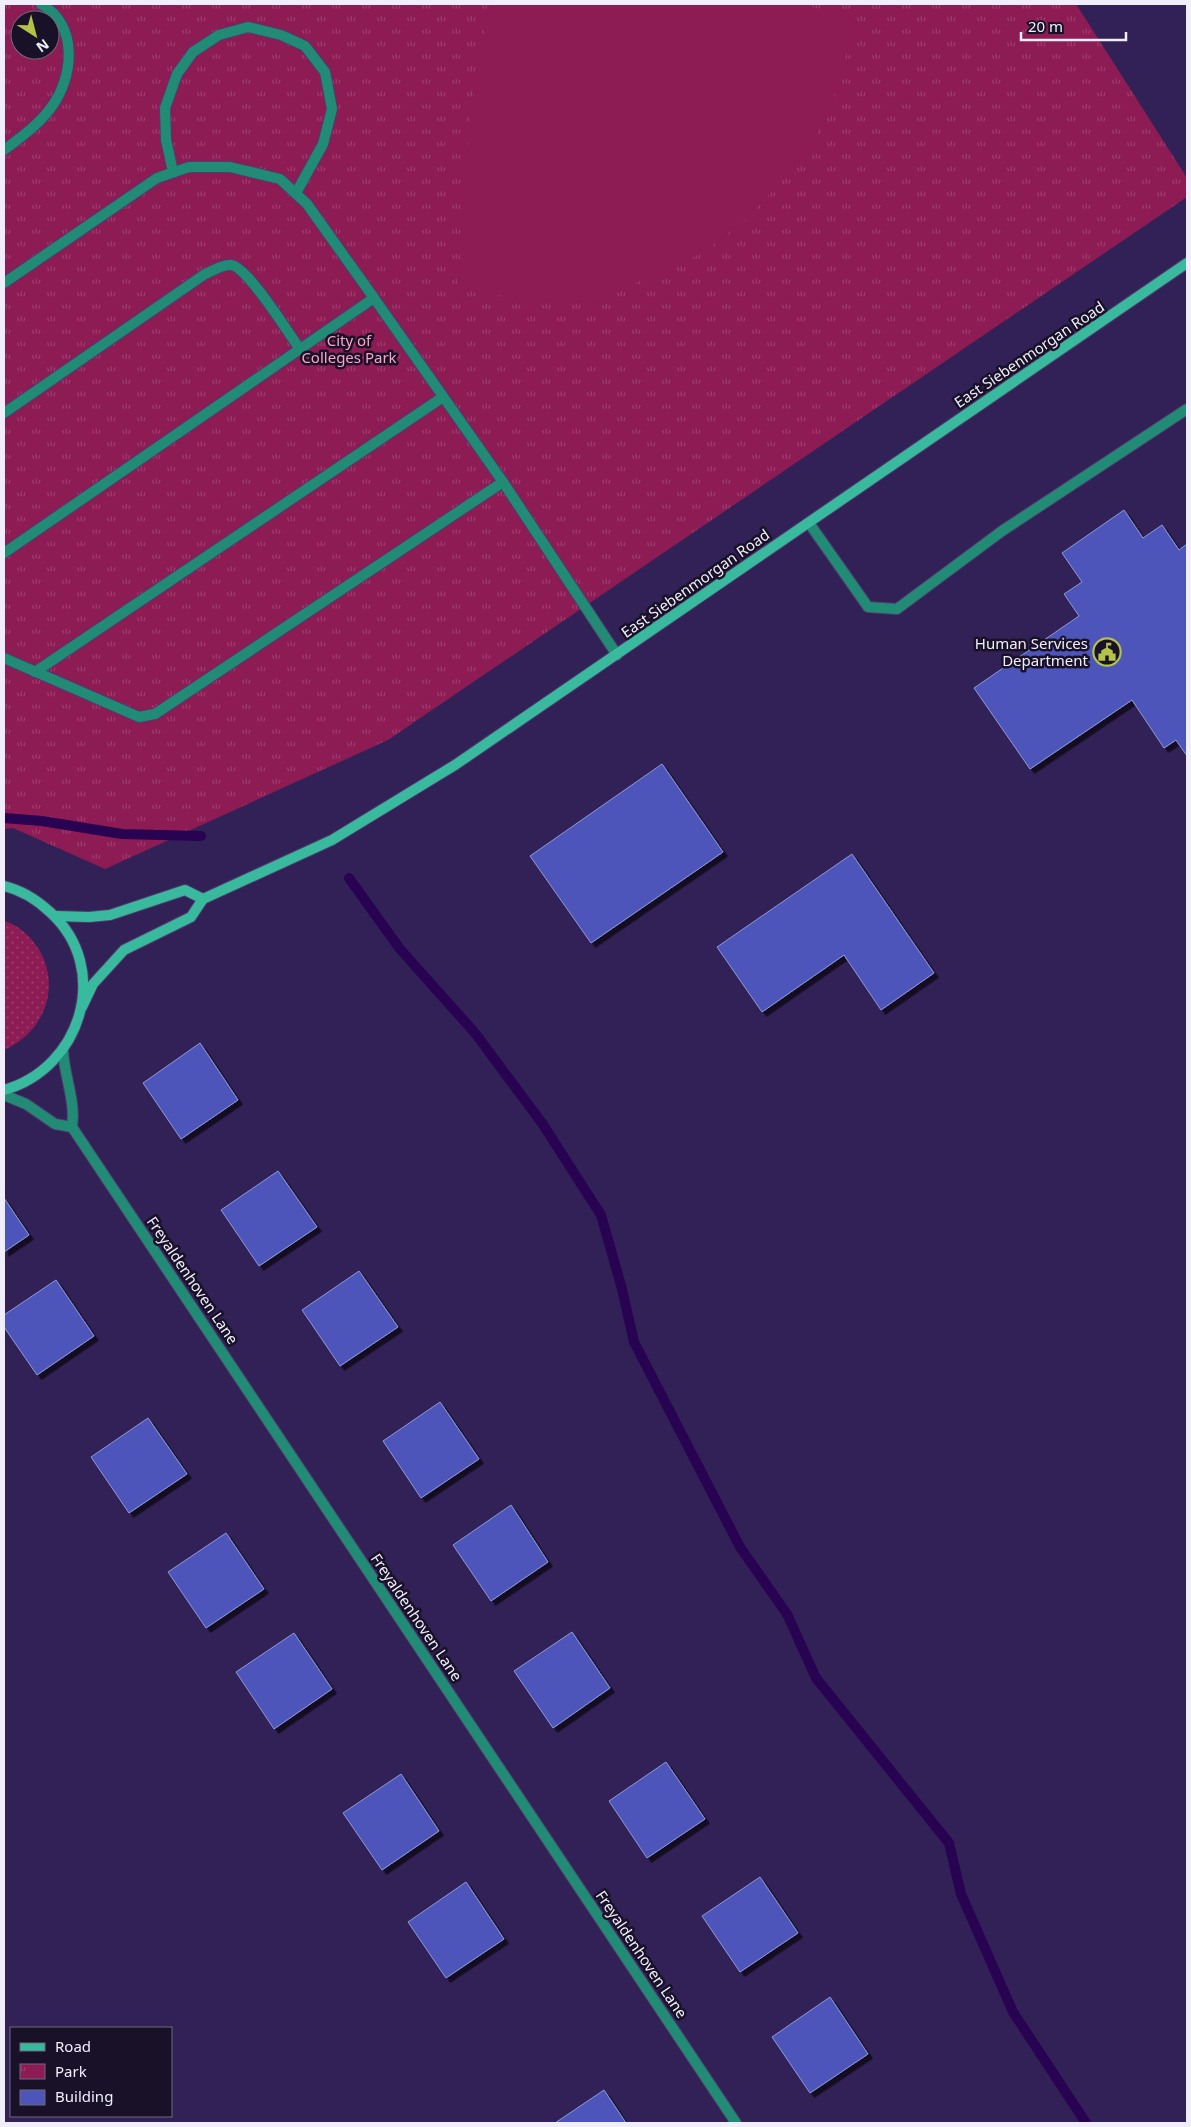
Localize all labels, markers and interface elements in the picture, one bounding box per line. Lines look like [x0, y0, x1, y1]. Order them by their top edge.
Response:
north arrow [10, 10, 60, 60]
scale bar [1021, 10, 1126, 42]
text: 20 m [1028, 16, 1063, 36]
text: N [33, 35, 53, 57]
street label: East Siebenmorgan Road [950, 296, 1108, 412]
park label: City of Colleges Park [301, 330, 397, 367]
street label: East Siebenmorgan Road [617, 524, 773, 642]
place label: Human Services Department [975, 633, 1089, 670]
public building icon: Human Services Department [1092, 637, 1122, 667]
street label: Freyaldenhoven Lane [143, 1212, 243, 1348]
street label: Freyaldenhoven Lane [367, 1549, 467, 1685]
street label: Freyaldenhoven Lane [592, 1886, 692, 2022]
legend [10, 2027, 172, 2117]
text: Road [55, 2036, 91, 2056]
text: Park [55, 2061, 87, 2081]
text: Building [55, 2086, 113, 2106]

